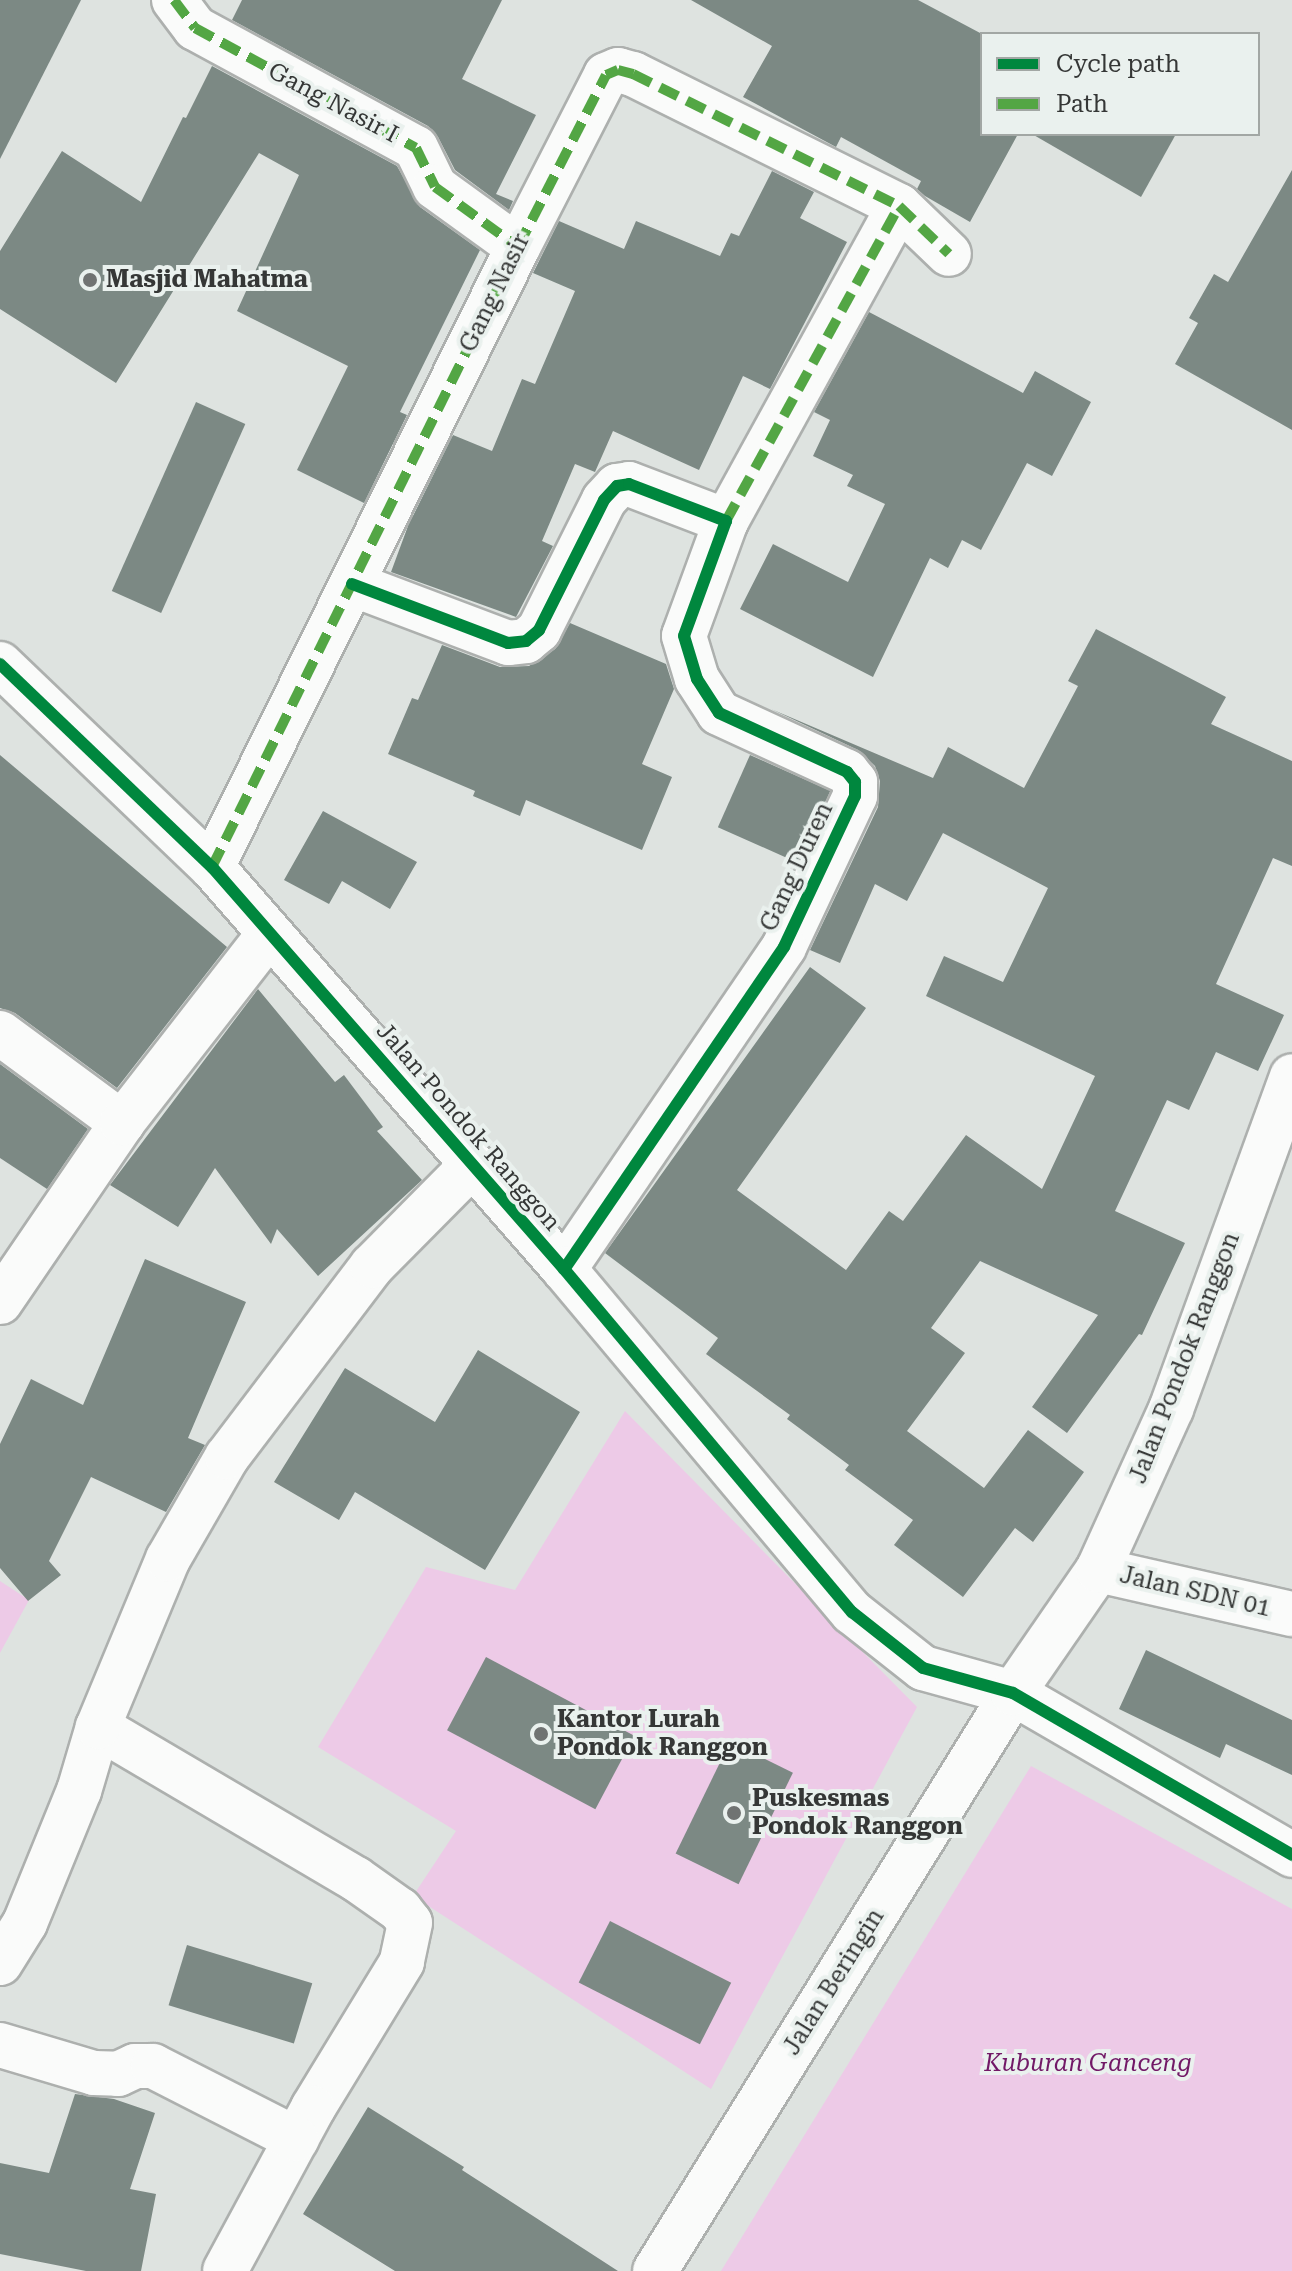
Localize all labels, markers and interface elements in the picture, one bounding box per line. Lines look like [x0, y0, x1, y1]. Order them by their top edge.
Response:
legend [980, 32, 1260, 136]
text: Cycle path [1056, 50, 1180, 78]
street label: Gang Nasir I [263, 57, 403, 149]
text: Path [1056, 90, 1108, 118]
street label: Gang Nasir [454, 229, 536, 357]
place label: Masjid Mahatma [106, 266, 308, 294]
marker: Masjid Mahatma [81, 271, 99, 289]
street label: Gang Duren [755, 798, 839, 936]
street label: Jalan Pondok Ranggon [370, 1017, 566, 1237]
street label: Jalan Pondok Ranggon [1124, 1228, 1246, 1488]
street label: Jalan SDN 01 [1117, 1561, 1273, 1623]
place label: Kantor Lurah Pondok Ranggon [557, 1706, 768, 1762]
marker: Kantor Lurah Pondok Ranggon [532, 1725, 550, 1743]
place label: Puskesmas Pondok Ranggon [752, 1785, 963, 1841]
marker: Puskesmas Pondok Ranggon [723, 1802, 745, 1824]
street label: Jalan Beringin [778, 1904, 890, 2060]
park label: Kuburan Ganceng [984, 2050, 1192, 2078]

